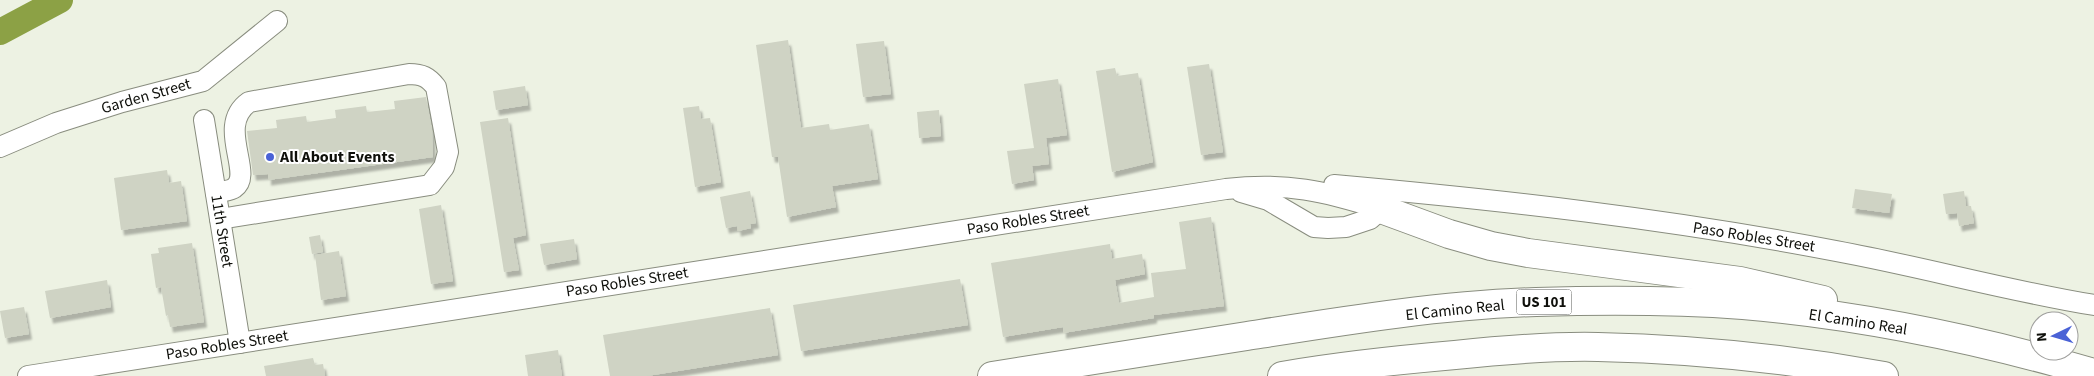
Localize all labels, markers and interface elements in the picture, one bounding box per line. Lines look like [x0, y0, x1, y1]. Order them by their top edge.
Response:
street label: Garden Street [99, 73, 194, 119]
place label: All About Events [279, 146, 395, 168]
marker: All About Events [264, 151, 276, 163]
street label: 11th Street [205, 193, 239, 269]
street label: Paso Robles Street [965, 199, 1091, 241]
street label: Paso Robles Street [1691, 216, 1817, 258]
street label: Paso Robles Street [564, 261, 690, 303]
road number: US 101 [1516, 290, 1572, 314]
street label: El Camino Real [1404, 294, 1506, 326]
street label: El Camino Real [1807, 303, 1909, 341]
north arrow [2029, 311, 2079, 361]
street label: Paso Robles Street [164, 324, 290, 366]
text: N [2032, 332, 2052, 343]

